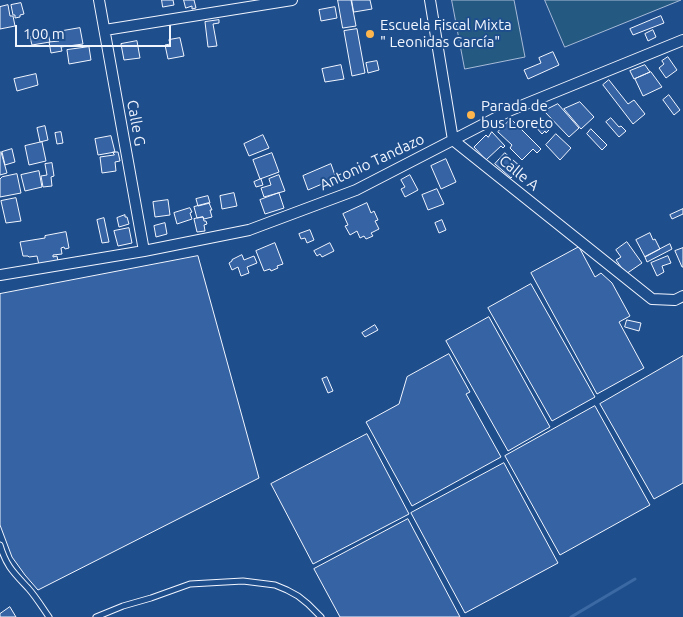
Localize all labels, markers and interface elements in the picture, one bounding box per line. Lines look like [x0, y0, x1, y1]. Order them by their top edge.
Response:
scale bar [18, 15, 174, 47]
place label: Escuela Fiscal Mixta " Leonidas García" [380, 16, 512, 51]
text: 100 m [23, 25, 65, 42]
marker: Escuela Fiscal Mixta " Leonidas García" [364, 28, 376, 40]
place label: Parada de bus Loreto [481, 97, 553, 132]
street label: Calle G [123, 99, 149, 147]
marker: Parada de bus Loreto [465, 109, 477, 121]
street label: Antonio Tandazo [317, 130, 427, 194]
street label: Calle A [495, 151, 543, 195]

